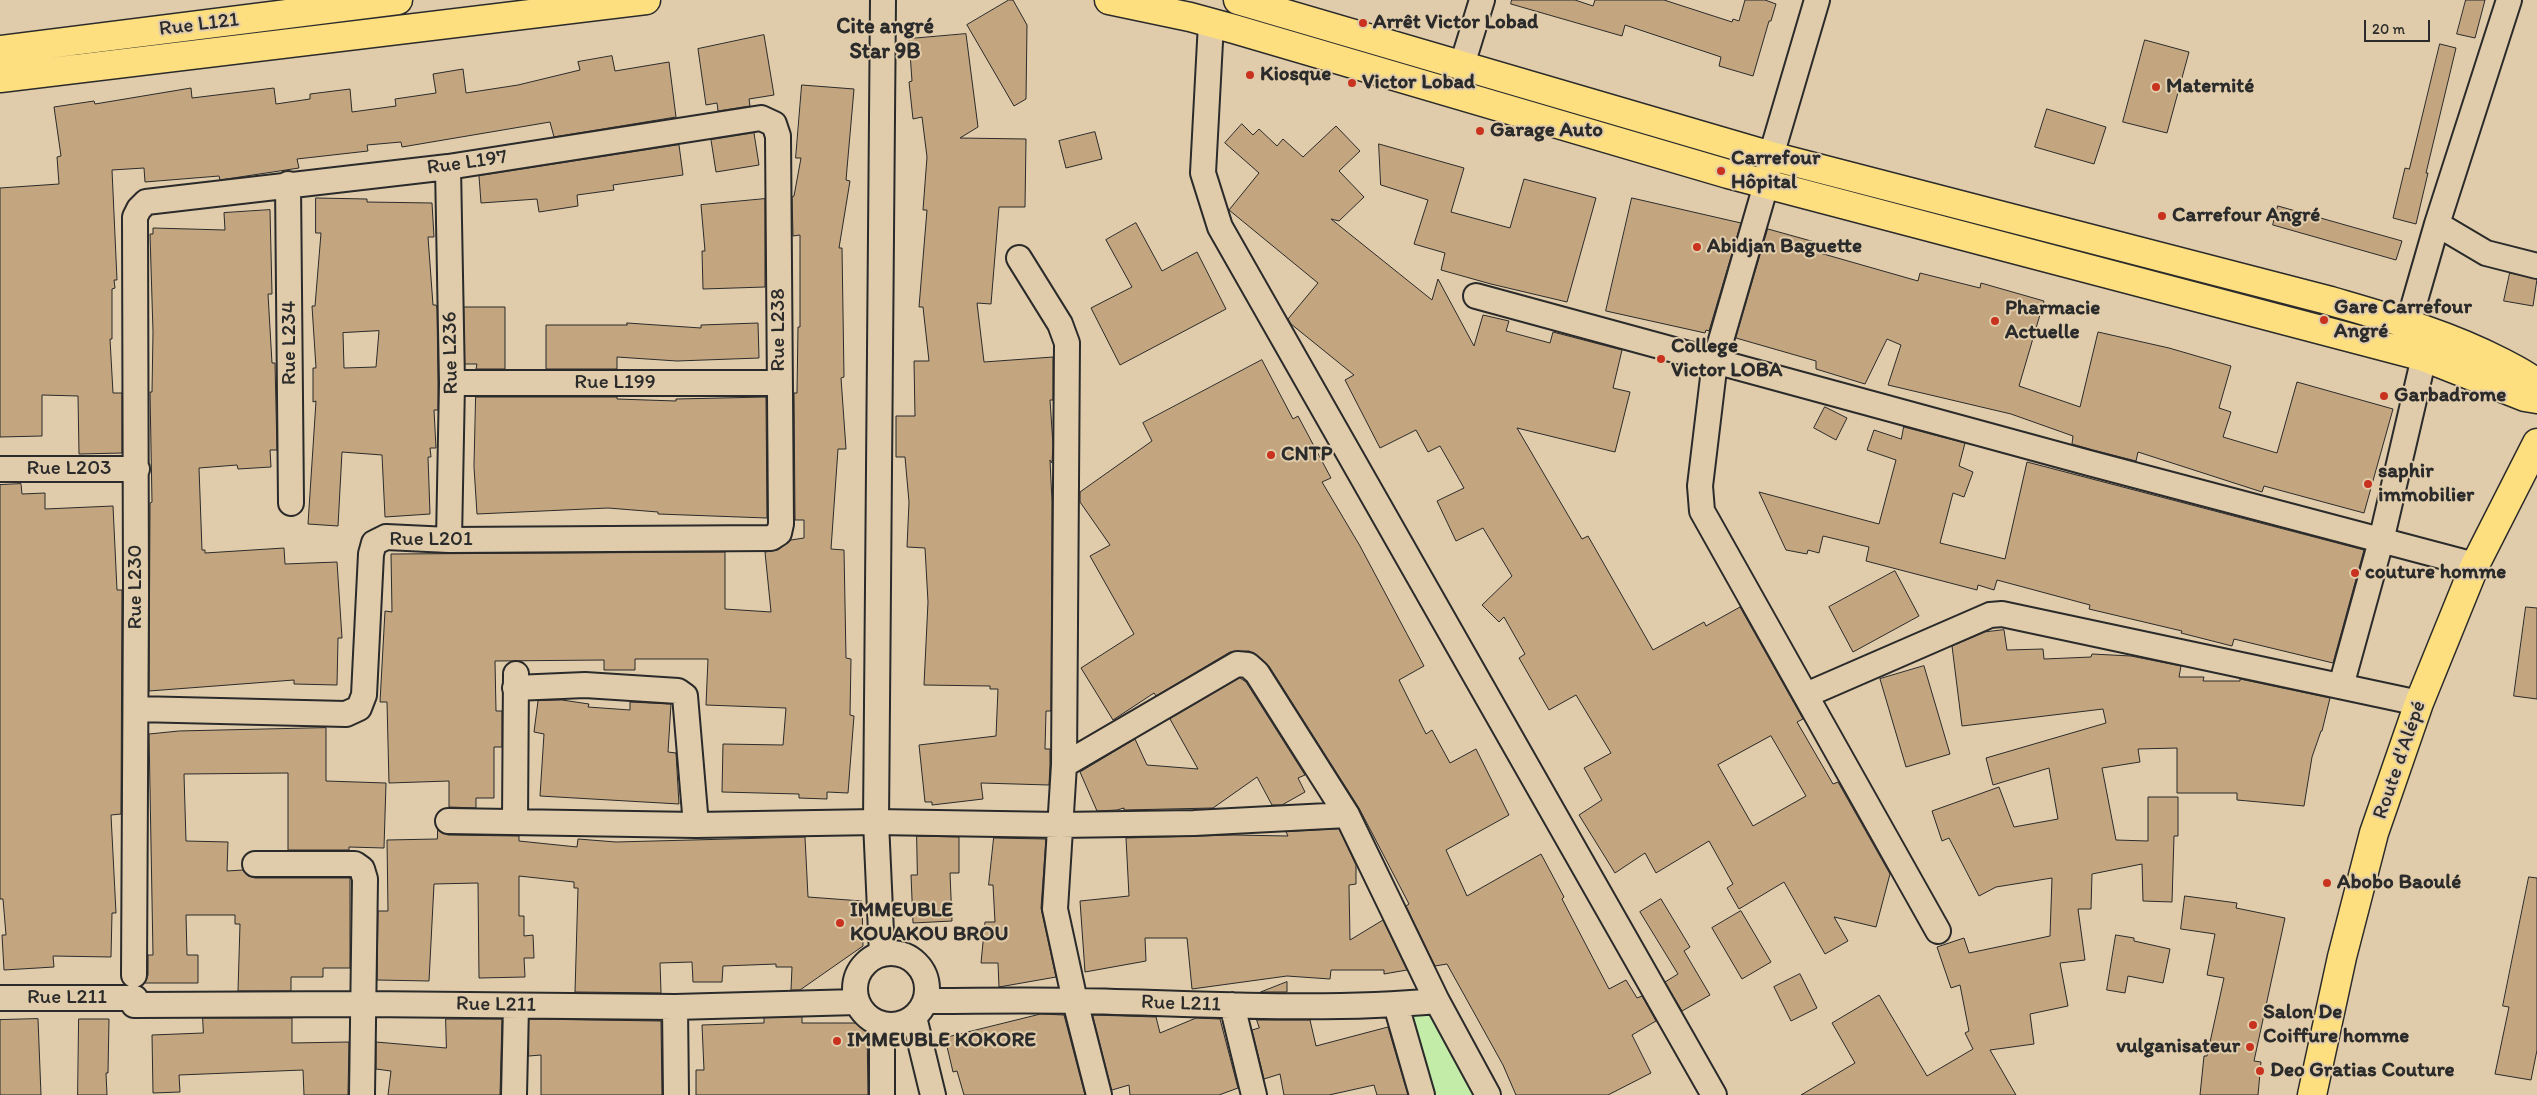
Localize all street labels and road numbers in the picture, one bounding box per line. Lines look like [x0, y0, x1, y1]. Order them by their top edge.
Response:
street label: Rue L121 [158, 8, 240, 42]
street label: Rue L197 [425, 145, 509, 181]
street label: Rue L238 [766, 288, 792, 372]
street label: Rue L234 [277, 301, 303, 385]
street label: Rue L236 [438, 311, 464, 395]
street label: Rue L199 [574, 370, 656, 396]
street label: Rue L203 [26, 456, 112, 482]
street label: Rue L201 [389, 527, 473, 553]
street label: Rue L230 [123, 544, 149, 630]
street label: Route d'Alépé [2368, 697, 2432, 823]
street label: Rue L211 [27, 985, 107, 1011]
street label: Rue L211 [1141, 990, 1221, 1018]
street label: Rue L211 [456, 992, 536, 1018]

